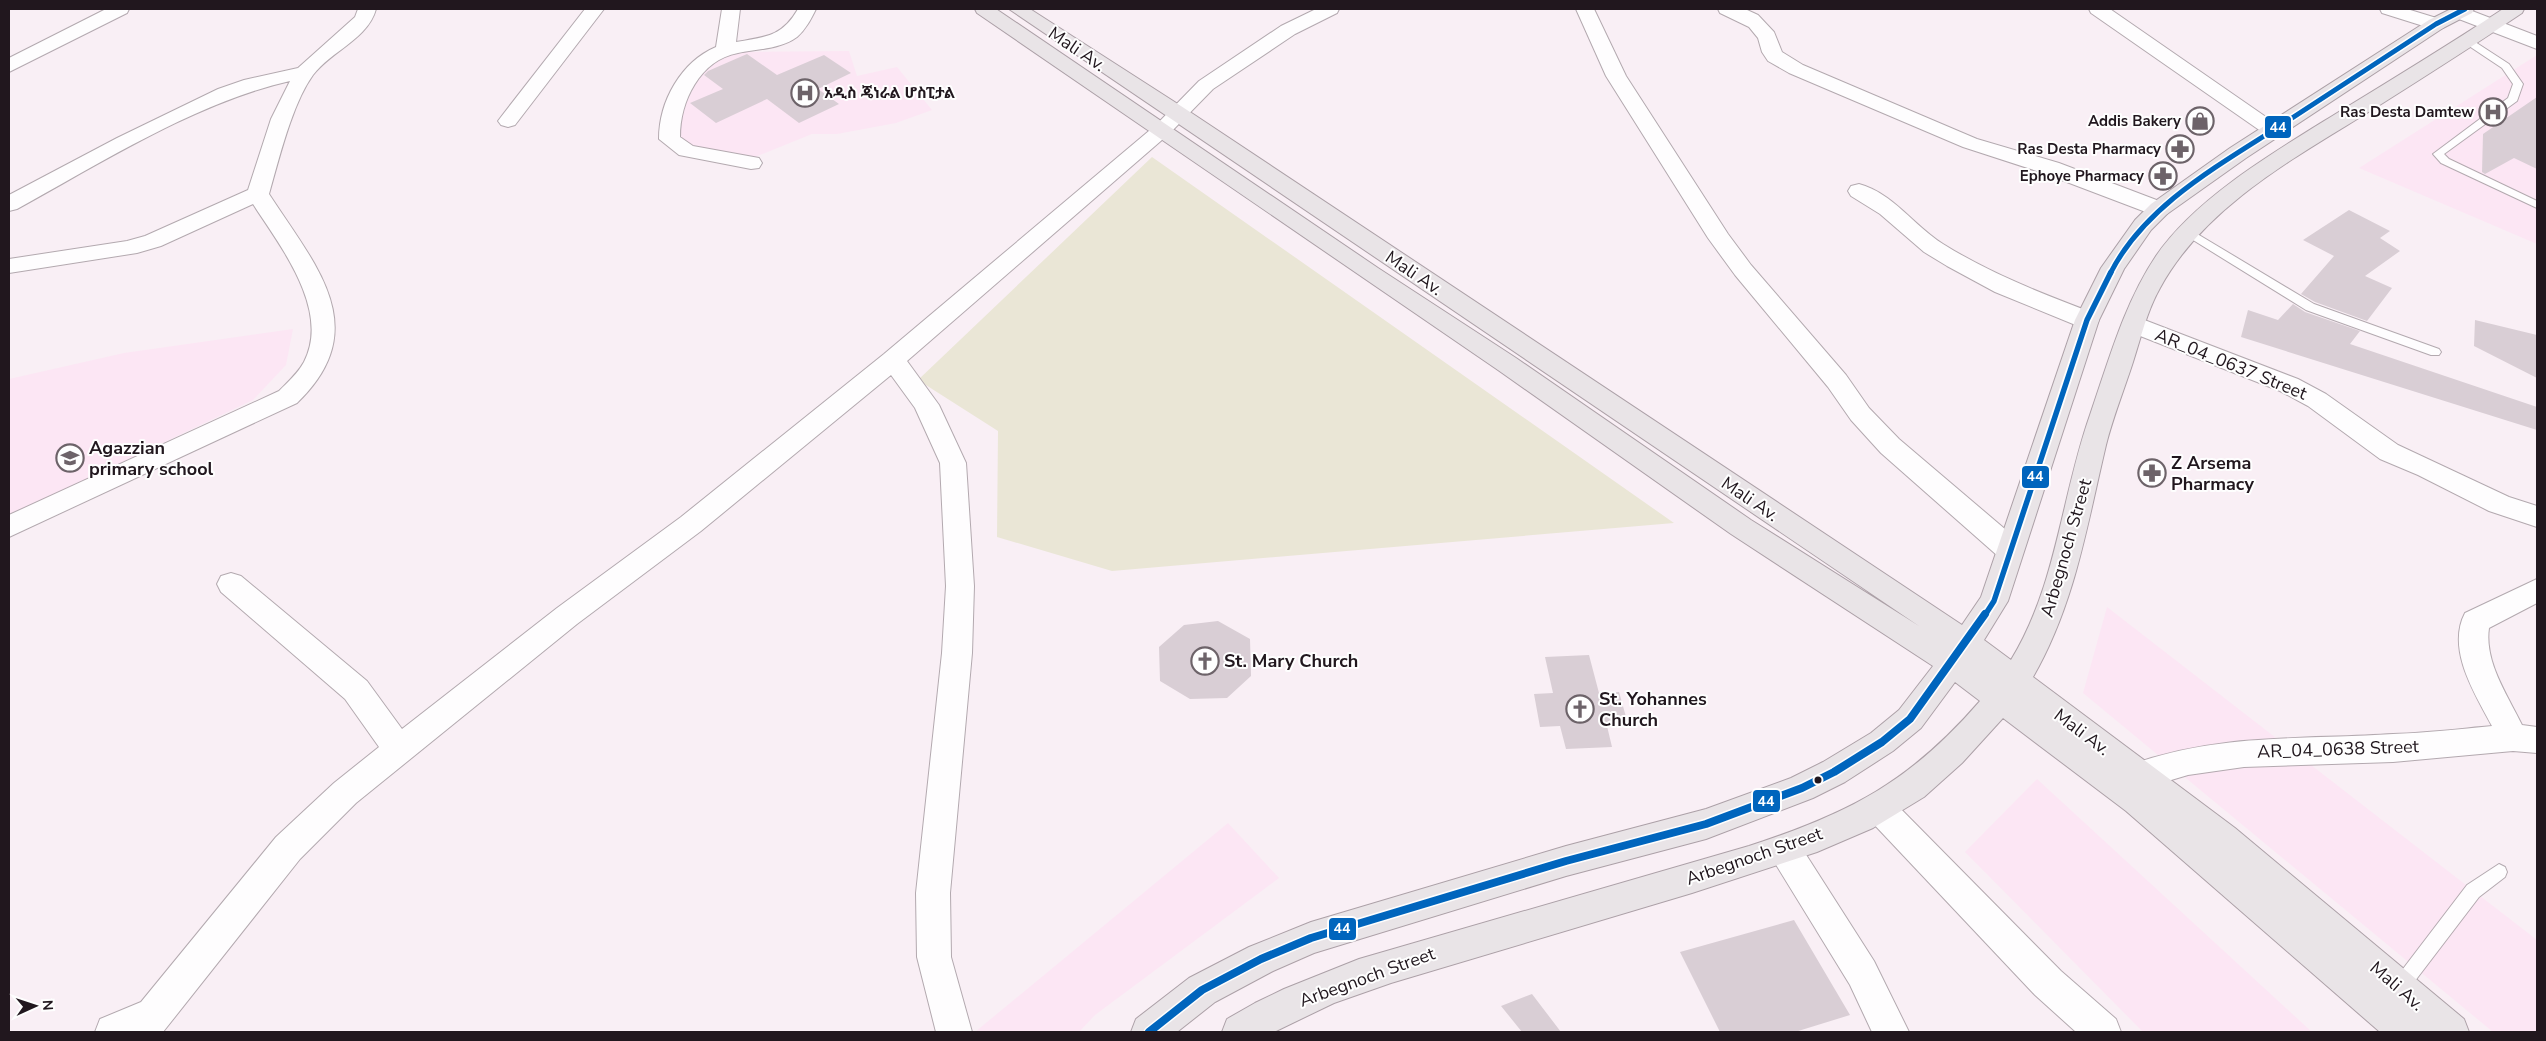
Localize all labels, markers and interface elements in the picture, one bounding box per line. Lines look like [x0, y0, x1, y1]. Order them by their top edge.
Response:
street label: Mali Av. [1044, 21, 1110, 77]
hospital icon: አዲስ ጄነራል ሆስፒታል [790, 78, 820, 108]
place label: አዲስ ጄነራል ሆስፒታል [824, 83, 955, 103]
hospital icon: Ras Desta Damtew [2478, 97, 2508, 127]
place label: Ras Desta Damtew [2340, 102, 2474, 122]
shop icon: Addis Bakery [2185, 106, 2215, 136]
place label: Addis Bakery [2088, 111, 2181, 131]
line badge: 44 [2264, 115, 2292, 139]
text: 44 [2270, 118, 2287, 137]
pharmacy icon: Ras Desta Pharmacy [2165, 134, 2195, 164]
place label: Ras Desta Pharmacy [2017, 139, 2161, 159]
pharmacy icon: Ephoye Pharmacy [2148, 161, 2178, 191]
place label: Ephoye Pharmacy [2020, 166, 2144, 186]
street label: Mali Av. [1381, 245, 1447, 301]
street label: AR_04_0637 Street [2151, 323, 2311, 406]
place label: Agazzian primary school [89, 436, 214, 481]
school or university icon: Agazzian primary school [55, 443, 85, 473]
place label: Z Arsema Pharmacy [2171, 451, 2254, 496]
pharmacy icon: Z Arsema Pharmacy [2137, 458, 2167, 488]
line badge: 44 [2021, 465, 2050, 489]
text: 44 [2027, 467, 2044, 486]
street label: Mali Av. [1717, 471, 1783, 527]
street label: Arbegnoch Street [2035, 475, 2097, 620]
church icon: St. Mary Church [1190, 646, 1220, 676]
place label: St. Mary Church [1224, 649, 1358, 673]
place label: St. Yohannes Church [1599, 687, 1707, 732]
church icon: St. Yohannes Church [1565, 694, 1595, 724]
street label: Mali Av. [2049, 703, 2115, 761]
street label: AR_04_0638 Street [2257, 734, 2420, 764]
unlabelled marker [1813, 775, 1823, 785]
line badge: 44 [1752, 789, 1781, 813]
text: 44 [1758, 792, 1775, 811]
street label: Arbegnoch Street [1683, 821, 1826, 891]
line badge: 44 [1328, 917, 1357, 941]
text: 44 [1334, 919, 1351, 938]
street label: Arbegnoch Street [1296, 941, 1439, 1013]
street label: Mali Av. [2365, 956, 2429, 1016]
north arrow [10, 981, 60, 1031]
text: N [38, 1000, 57, 1011]

